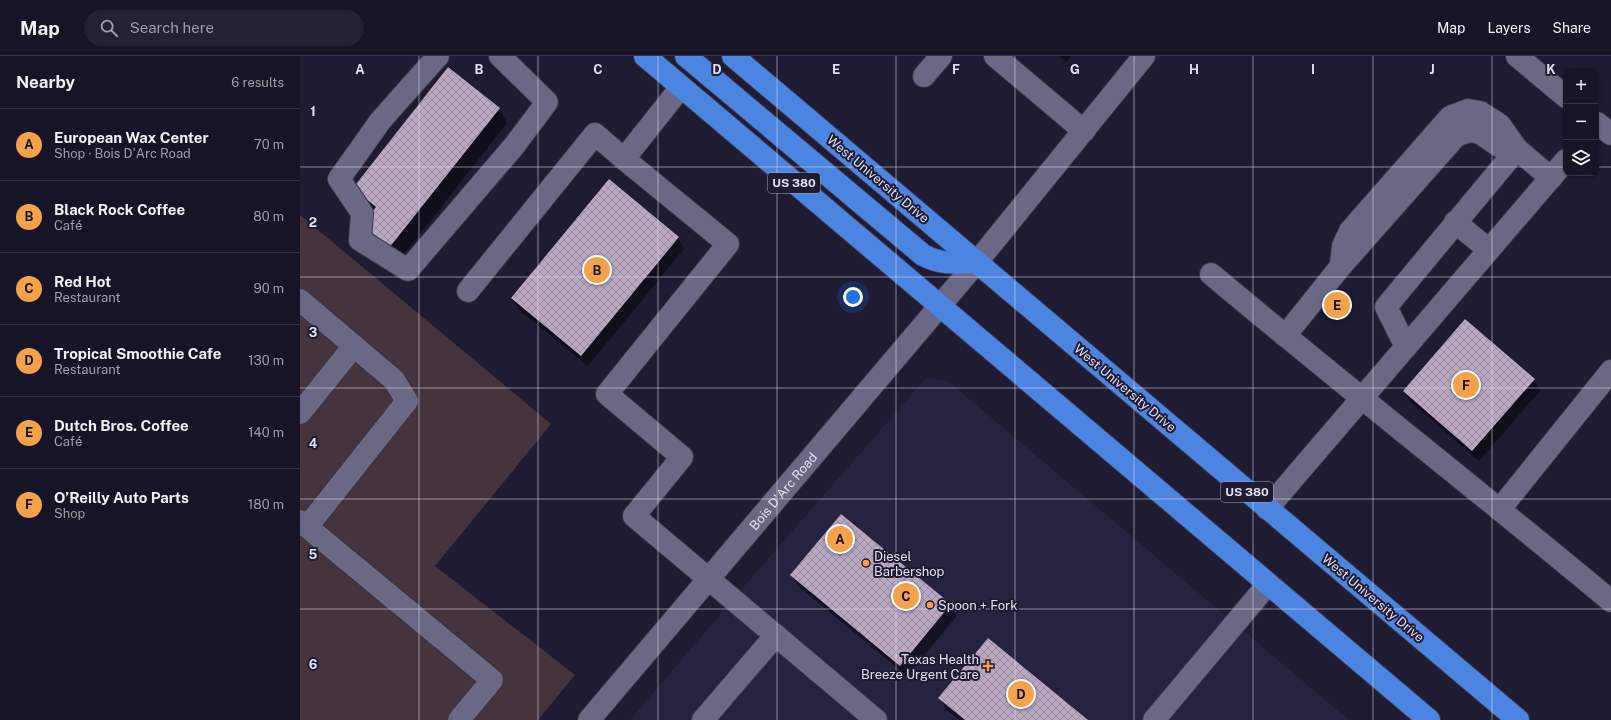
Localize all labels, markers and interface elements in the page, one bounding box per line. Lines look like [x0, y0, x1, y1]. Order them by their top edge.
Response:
search box [84, 10, 364, 46]
text: Map [20, 17, 60, 39]
icon: search [98, 17, 120, 39]
text: Search here [130, 19, 214, 36]
text: Map [1437, 20, 1465, 36]
text: Layers [1487, 20, 1531, 36]
text: Share [1553, 20, 1591, 36]
text: A [355, 62, 365, 77]
text: B [475, 62, 484, 77]
text: C [593, 62, 603, 77]
text: D [712, 62, 722, 77]
text: E [832, 62, 840, 77]
text: F [952, 62, 960, 77]
text: G [1070, 62, 1080, 77]
text: H [1189, 62, 1199, 77]
text: I [1311, 62, 1315, 77]
text: J [1429, 62, 1435, 77]
text: K [1546, 62, 1556, 77]
map controls [1563, 68, 1599, 176]
button: + [1563, 68, 1599, 104]
text: Nearby [16, 72, 75, 92]
text: 6 results [231, 75, 284, 90]
text: 1 [310, 104, 316, 119]
button: − [1563, 104, 1599, 140]
text: European Wax Center [54, 129, 209, 146]
street label: West University Drive [824, 132, 932, 226]
text: A [24, 137, 34, 152]
text: 70 m [254, 137, 284, 152]
button: layers [1563, 140, 1599, 176]
text: Shop · Bois D'Arc Road [54, 146, 191, 161]
road number: US 380 [768, 173, 820, 193]
text: Black Rock Coffee [54, 201, 185, 218]
text: B [25, 209, 33, 224]
text: 80 m [253, 209, 284, 224]
text: 2 [309, 215, 317, 230]
text: Café [54, 218, 82, 233]
pin: B [584, 255, 610, 285]
text: Red Hot [54, 273, 111, 290]
text: C [24, 281, 34, 296]
text: 90 m [254, 281, 284, 296]
your location [843, 287, 863, 307]
text: Restaurant [54, 290, 120, 305]
pin: E [1324, 290, 1350, 320]
text: 3 [309, 325, 318, 340]
street label: West University Drive [1071, 341, 1179, 435]
text: Tropical Smoothie Cafe [54, 345, 221, 362]
text: D [24, 353, 34, 368]
text: 130 m [248, 353, 284, 368]
text: Restaurant [54, 362, 120, 377]
pin: F [1453, 370, 1479, 400]
text: Dutch Bros. Coffee [54, 417, 189, 434]
text: E [25, 425, 33, 440]
text: 140 m [248, 425, 284, 440]
text: Café [54, 434, 82, 449]
text: 4 [309, 436, 318, 451]
street label: Bois D'Arc Road [746, 449, 820, 533]
road number: US 380 [1221, 482, 1273, 502]
text: O’Reilly Auto Parts [54, 489, 189, 506]
text: F [25, 497, 33, 512]
text: 180 m [248, 497, 284, 512]
text: Shop [54, 506, 85, 521]
pin: A [827, 524, 853, 554]
text: 5 [309, 547, 318, 562]
place label: Diesel Barbershop [874, 549, 945, 579]
street label: West University Drive [1319, 551, 1427, 645]
marker: Diesel Barbershop [861, 558, 871, 568]
pin: C [893, 581, 919, 611]
place label: Spoon + Fork [938, 598, 1017, 613]
marker: Spoon + Fork [925, 600, 935, 610]
place label: Texas Health Breeze Urgent Care [861, 652, 979, 682]
text: 6 [309, 657, 318, 672]
marker: Texas Health Breeze Urgent Care [982, 660, 994, 672]
pin: D [1008, 679, 1034, 709]

